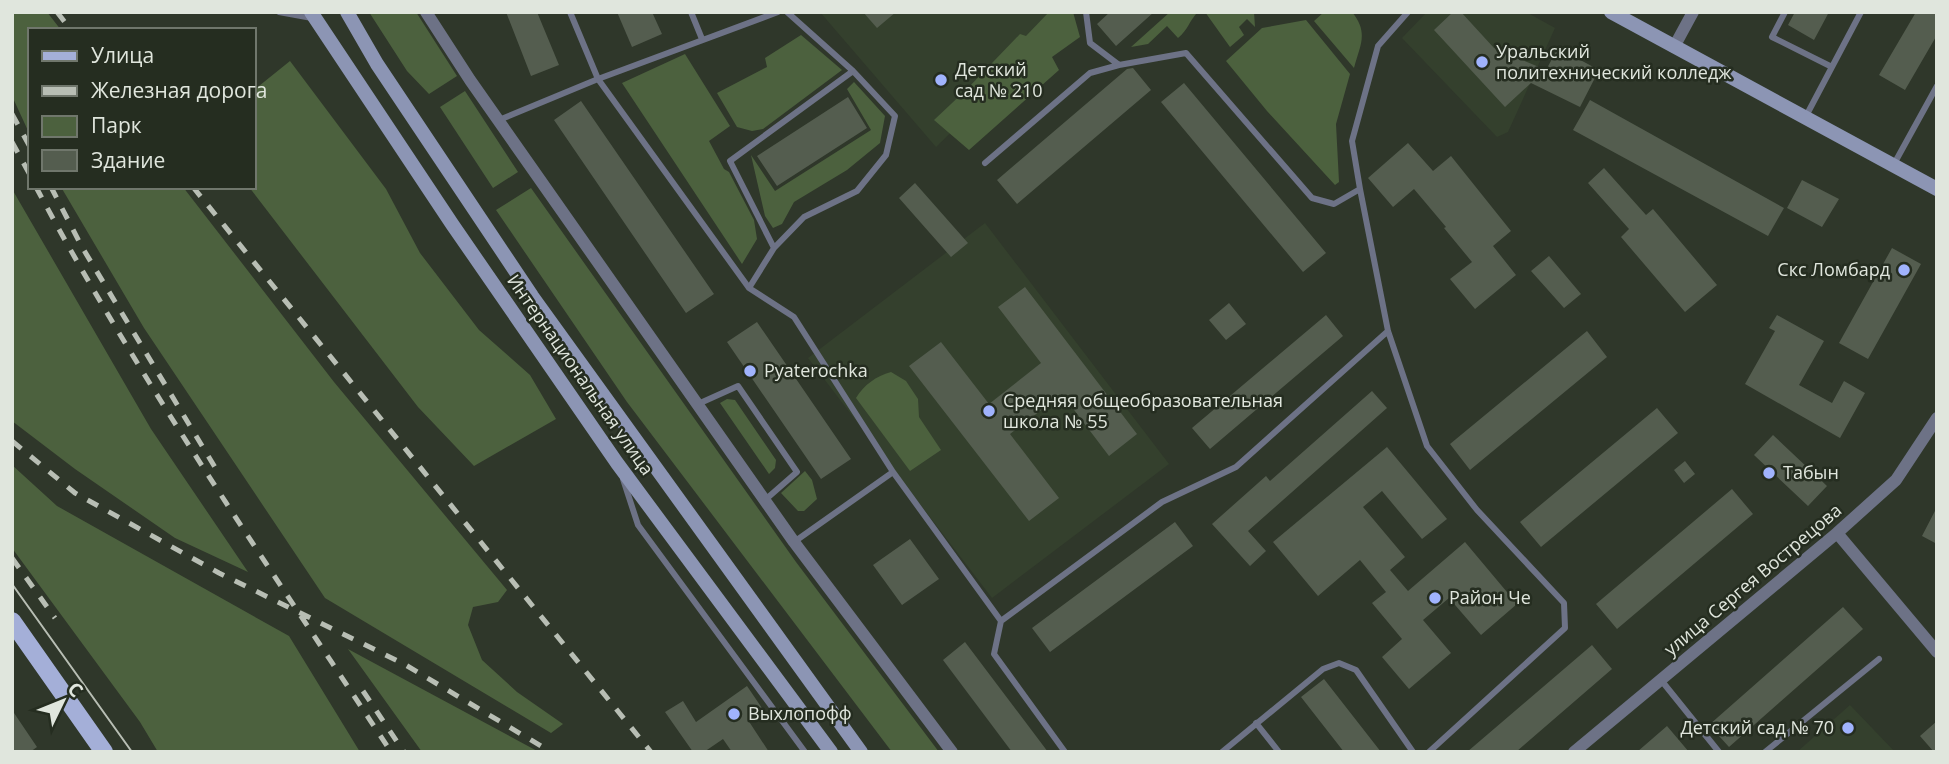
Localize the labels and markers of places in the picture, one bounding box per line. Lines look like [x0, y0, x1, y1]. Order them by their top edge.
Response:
place label: Уральский политехнический колледж [1496, 39, 1732, 84]
marker: Уральский политехнический колледж [1474, 54, 1490, 70]
place label: Детский сад № 210 [955, 57, 1043, 102]
marker: Детский сад № 210 [933, 72, 949, 88]
place label: Скс Ломбард [1777, 257, 1890, 281]
marker: Скс Ломбард [1896, 262, 1912, 278]
place label: Pyaterochka [764, 358, 868, 382]
marker: Pyaterochka [742, 363, 758, 379]
place label: Средняя общеобразовательная школа № 55 [1003, 388, 1283, 433]
marker: Средняя общеобразовательная школа № 55 [981, 403, 997, 419]
place label: Табын [1783, 460, 1839, 484]
marker: Табын [1761, 465, 1777, 481]
place label: Район Че [1449, 585, 1531, 609]
marker: Район Че [1427, 590, 1443, 606]
place label: Выхлопофф [748, 701, 852, 725]
marker: Выхлопофф [726, 706, 742, 722]
place label: Детский сад № 70 [1680, 715, 1834, 739]
marker: Детский сад № 70 [1840, 720, 1856, 736]

